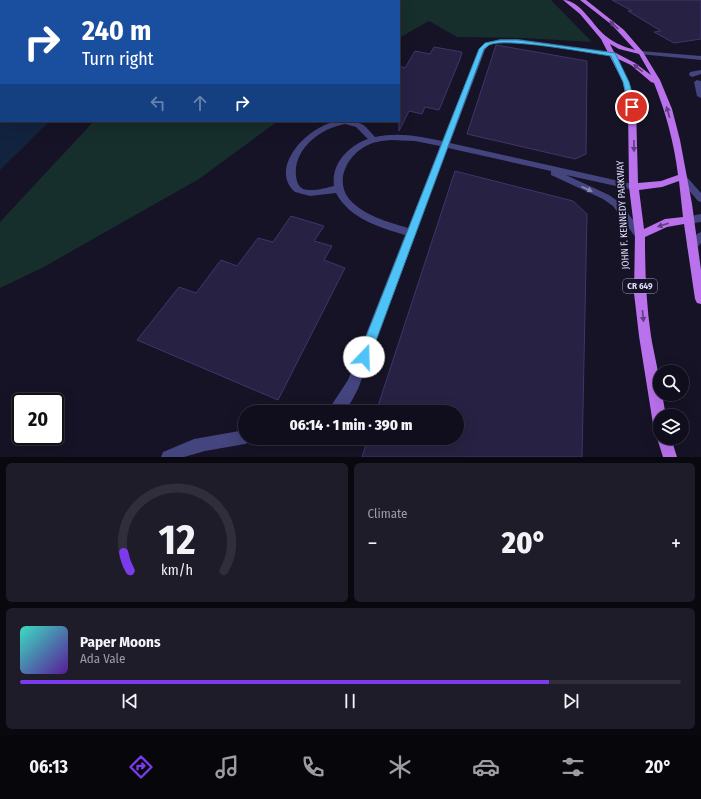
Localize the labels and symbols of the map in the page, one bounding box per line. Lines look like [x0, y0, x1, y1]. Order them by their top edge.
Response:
one-way arrow [609, 20, 619, 30]
one-way arrow [632, 64, 643, 72]
pin [615, 90, 649, 124]
one-way arrow [665, 105, 671, 117]
one-way arrow [631, 140, 637, 153]
street label: JOHN F. KENNEDY PARKWAY [614, 160, 632, 270]
one-way arrow [582, 186, 593, 192]
one-way arrow [656, 222, 668, 228]
road number: CR 649 [623, 279, 657, 293]
one-way arrow [640, 310, 646, 322]
position arrow [343, 336, 385, 378]
speed limit sign: 20 [12, 393, 64, 445]

